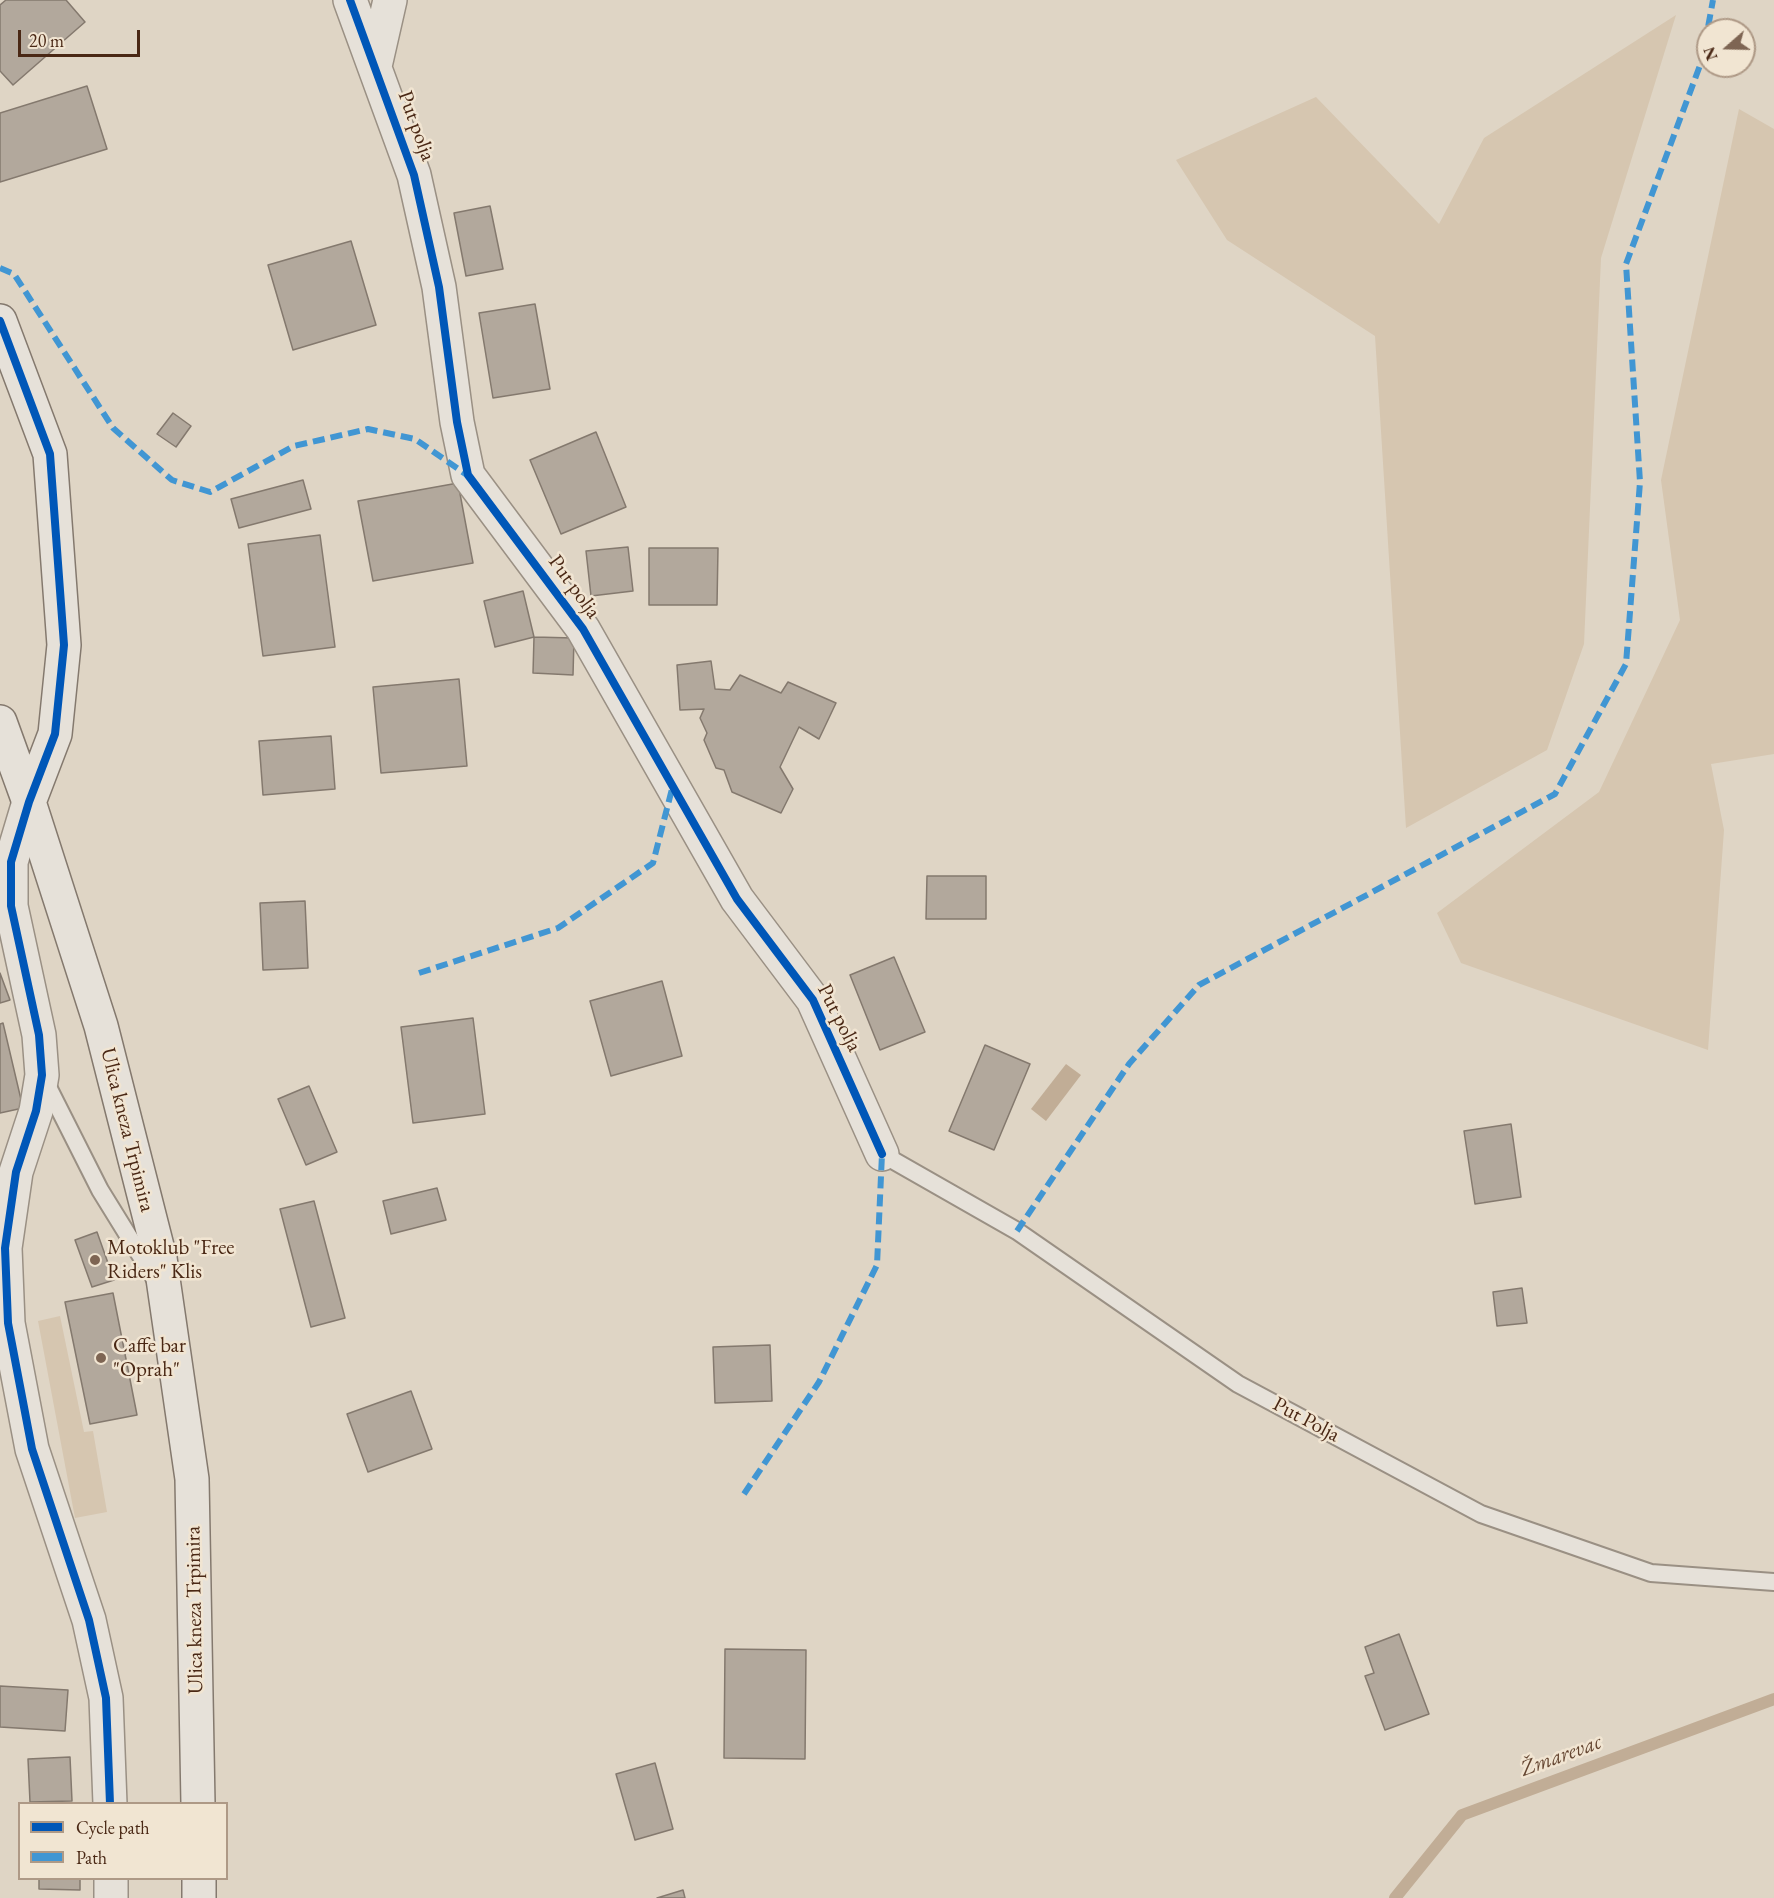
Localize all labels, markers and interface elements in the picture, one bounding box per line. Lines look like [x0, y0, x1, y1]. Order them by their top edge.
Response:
scale bar [21, 18, 142, 56]
north arrow [1696, 18, 1756, 78]
text: 20 m [29, 29, 64, 52]
text: N [1698, 44, 1723, 63]
street label: Put polja [392, 88, 440, 164]
street label: Put polja [542, 550, 606, 624]
street label: Put polja [811, 980, 867, 1056]
street label: Ulica kneza Trpimira [94, 1045, 160, 1215]
place label: Motoklub "Free Riders" Klis [107, 1235, 234, 1285]
marker: Motoklub "Free Riders" Klis [88, 1253, 102, 1267]
place label: Caffe bar "Oprah" [113, 1333, 186, 1383]
marker: Caffe bar "Oprah" [94, 1351, 108, 1365]
street label: Put Polja [1268, 1392, 1344, 1448]
street label: Ulica kneza Trpimira [181, 1526, 209, 1694]
water label: Žmarevac [1517, 1729, 1605, 1783]
legend [18, 1802, 228, 1880]
text: Cycle path [76, 1816, 150, 1839]
text: Path [76, 1846, 107, 1869]

